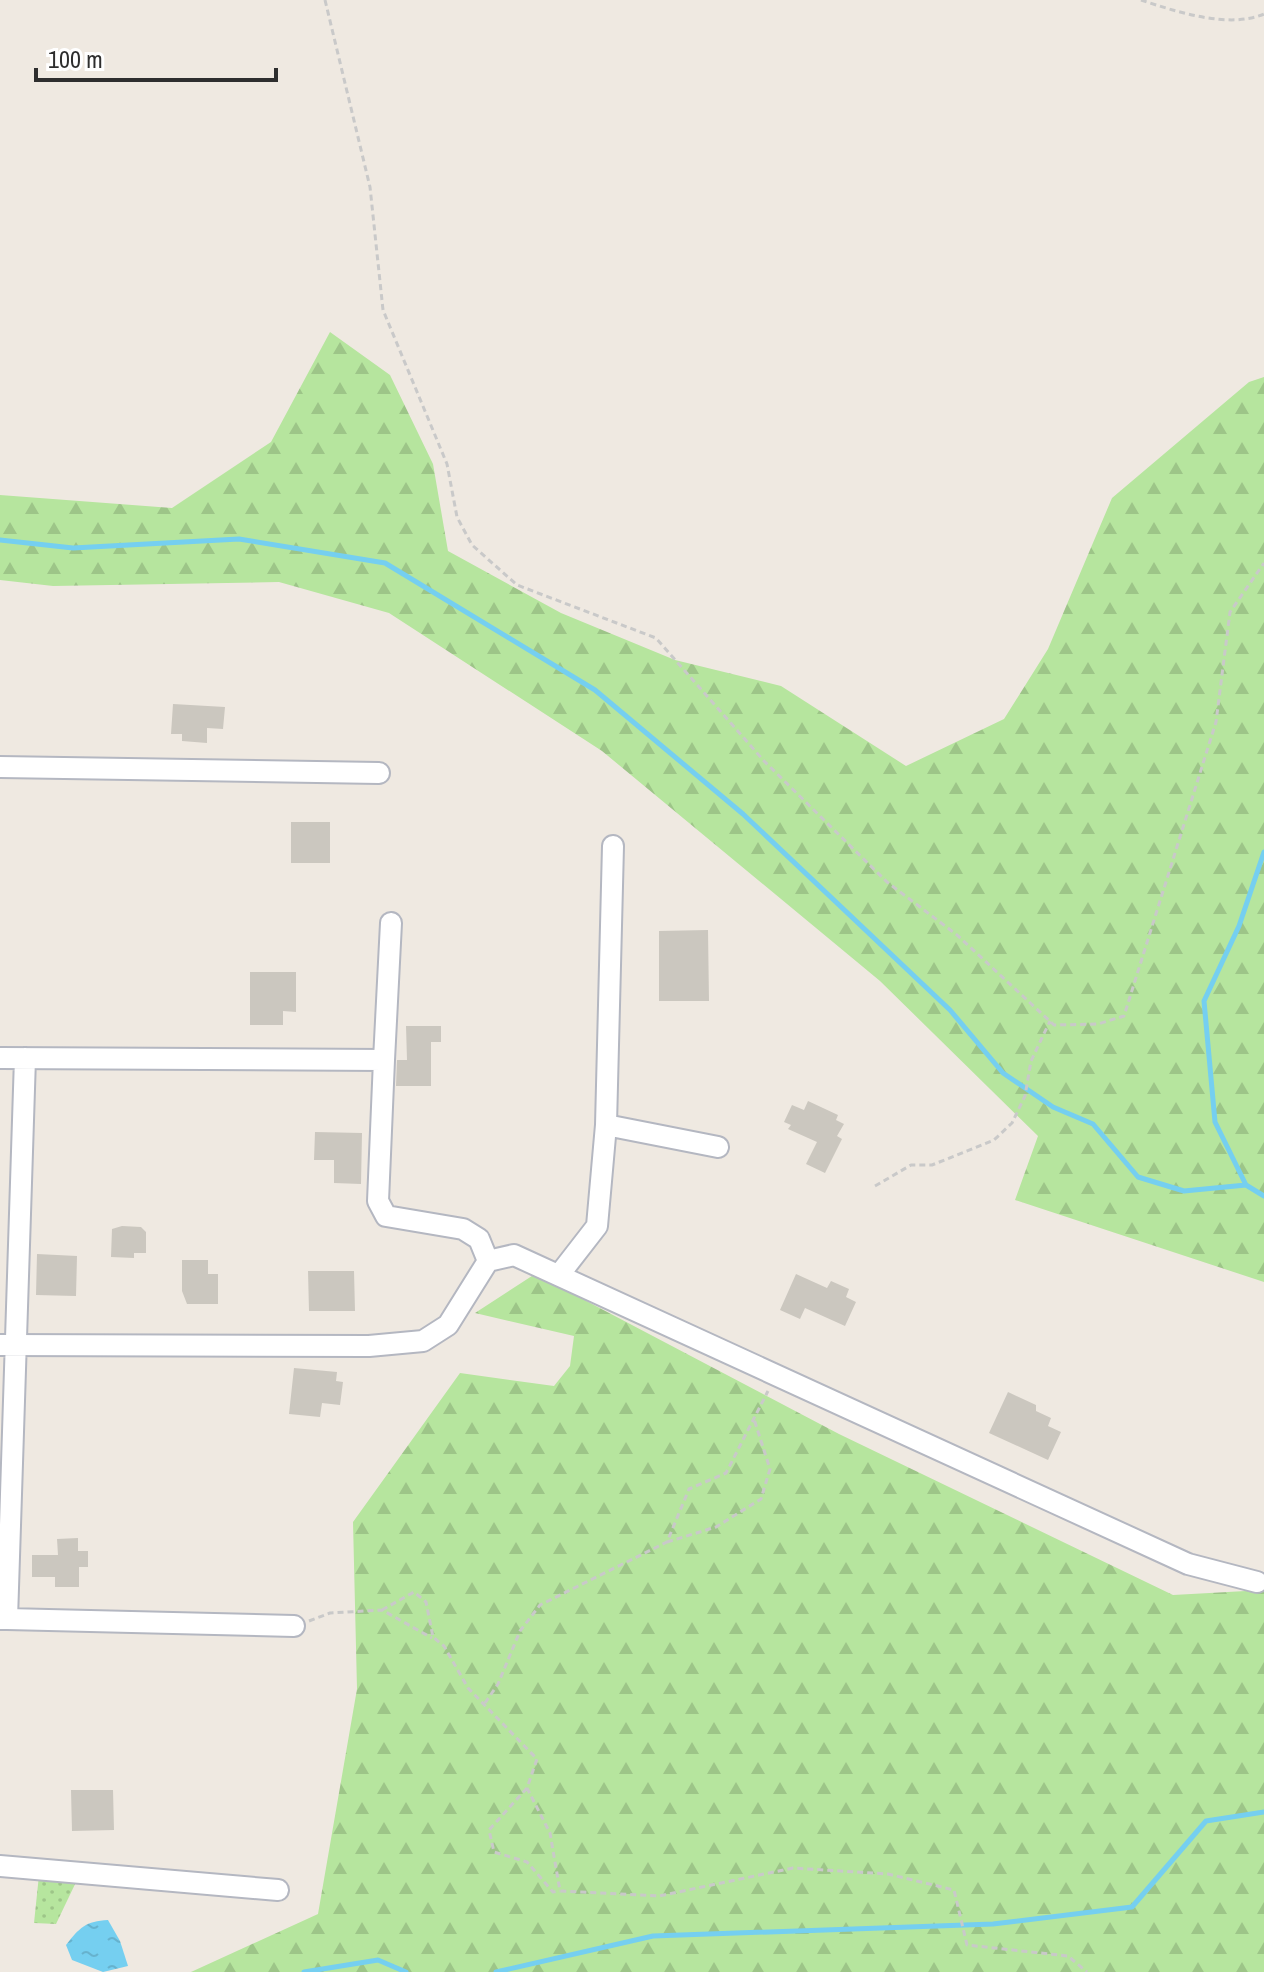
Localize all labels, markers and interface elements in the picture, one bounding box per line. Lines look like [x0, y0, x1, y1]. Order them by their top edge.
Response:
scale bar [36, 32, 276, 82]
text: 100 m [48, 43, 103, 75]

